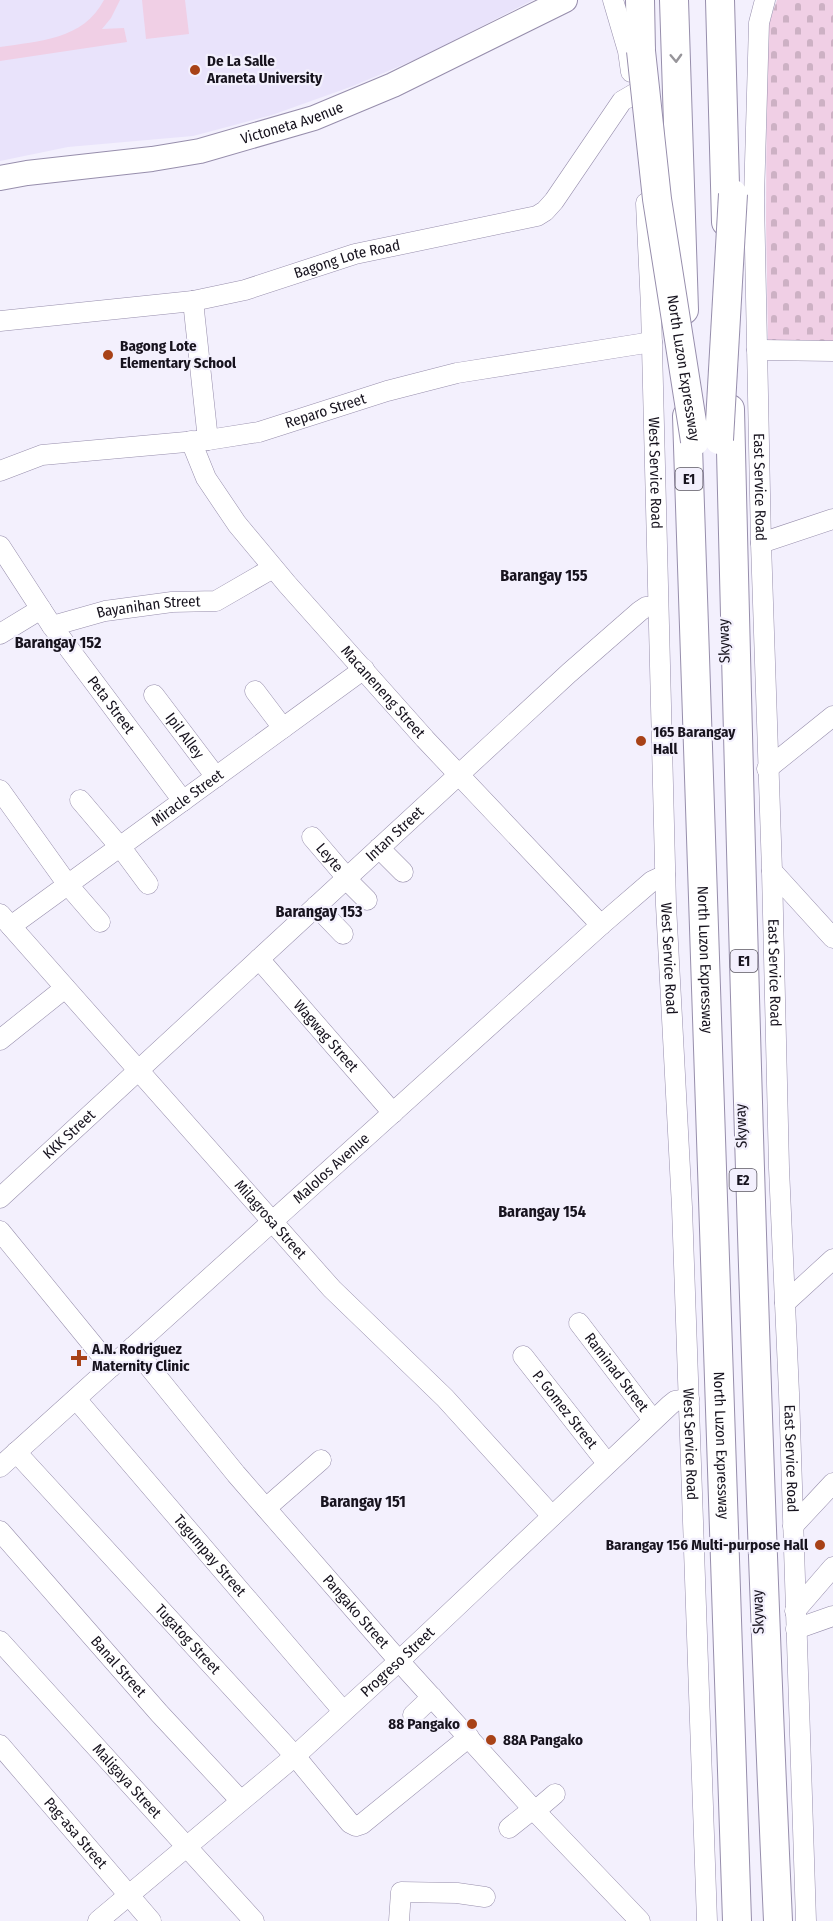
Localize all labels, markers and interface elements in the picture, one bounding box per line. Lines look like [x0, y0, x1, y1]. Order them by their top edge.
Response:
place label: De La Salle Araneta University [206, 52, 323, 87]
one-way arrow [670, 54, 682, 63]
marker: De La Salle Araneta University [188, 63, 202, 77]
street label: Victoneta Avenue [239, 98, 346, 148]
street label: Bagong Lote Road [292, 236, 402, 282]
street label: North Luzon Expressway [663, 294, 704, 443]
place label: Bagong Lote Elementary School [120, 337, 237, 372]
marker: Bagong Lote Elementary School [101, 348, 115, 362]
street label: Reparo Street [283, 389, 368, 432]
street label: West Service Road [645, 417, 666, 529]
street label: East Service Road [750, 433, 770, 541]
road number: E1 [676, 468, 702, 490]
district label: Barangay 155 [500, 566, 588, 585]
street label: Bayanihan Street [95, 592, 201, 622]
street label: Skyway [714, 618, 734, 664]
district label: Barangay 152 [15, 633, 102, 652]
street label: Macaneneng Street [337, 642, 429, 742]
street label: Peta Street [84, 673, 139, 737]
street label: Ipil Alley [162, 709, 208, 762]
place label: 165 Barangay Hall [653, 723, 736, 758]
marker: 165 Barangay Hall [634, 734, 648, 748]
street label: Miracle Street [148, 765, 227, 830]
street label: Intan Street [362, 803, 427, 865]
street label: Leyte [312, 839, 347, 876]
street label: North Luzon Expressway [694, 885, 717, 1034]
district label: Barangay 153 [276, 902, 363, 921]
street label: West Service Road [657, 902, 681, 1015]
street label: East Service Road [764, 919, 785, 1027]
road number: E1 [730, 950, 758, 972]
street label: Wagwag Street [290, 996, 362, 1076]
street label: Skyway [731, 1103, 751, 1149]
street label: KKK Street [39, 1106, 99, 1163]
street label: Malolos Avenue [289, 1129, 373, 1207]
road number: E2 [730, 1169, 756, 1191]
street label: Milagrosa Street [231, 1176, 310, 1263]
district label: Barangay 154 [498, 1202, 586, 1221]
street label: Raminad Street [581, 1329, 652, 1415]
place label: A.N. Rodriguez Maternity Clinic [91, 1340, 190, 1375]
marker: A.N. Rodriguez Maternity Clinic [70, 1349, 88, 1367]
street label: P. Gomez Street [529, 1367, 601, 1452]
street label: North Luzon Expressway [710, 1371, 733, 1520]
street label: West Service Road [679, 1388, 701, 1500]
street label: East Service Road [780, 1404, 802, 1513]
district label: Barangay 151 [320, 1492, 406, 1511]
street label: Tagumpay Street [170, 1511, 250, 1600]
place label: Barangay 156 Multi-purpose Hall [606, 1536, 809, 1554]
marker: Barangay 156 Multi-purpose Hall [813, 1538, 827, 1552]
street label: Pangako Street [319, 1571, 393, 1652]
street label: Skyway [748, 1589, 768, 1635]
street label: Tugatog Street [151, 1600, 224, 1678]
street label: Progreso Street [357, 1623, 438, 1701]
street label: Banal Street [87, 1632, 150, 1701]
place label: 88 Pangako [388, 1715, 460, 1733]
marker: 88 Pangako [465, 1717, 479, 1731]
place label: 88A Pangako [503, 1731, 583, 1749]
marker: 88A Pangako [484, 1733, 498, 1747]
street label: Maligaya Street [89, 1740, 165, 1822]
street label: Pag-asa Street [40, 1794, 111, 1872]

